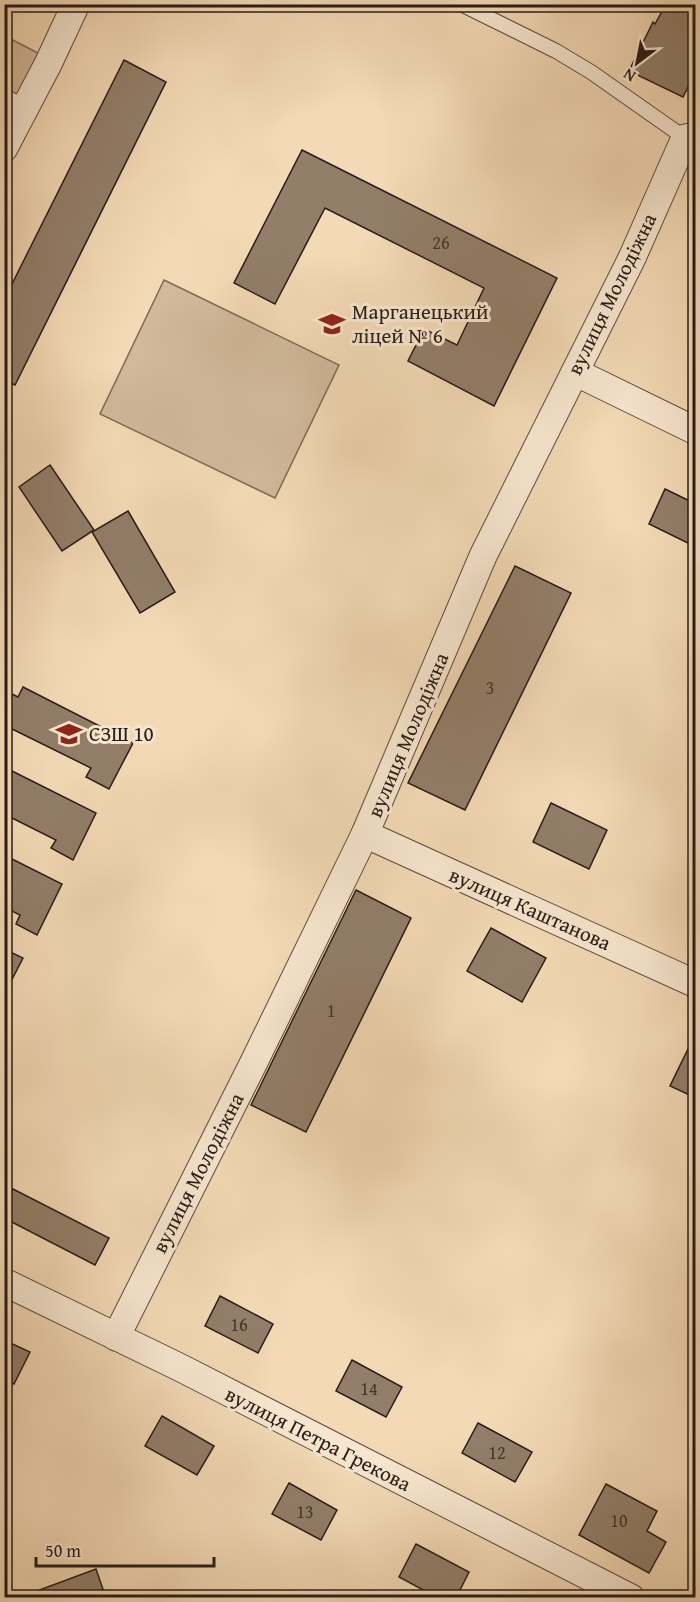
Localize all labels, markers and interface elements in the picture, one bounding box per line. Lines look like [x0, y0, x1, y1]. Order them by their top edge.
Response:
north arrow [607, 33, 667, 93]
text: N [618, 63, 640, 89]
street label: вулиця Молодіжна [559, 208, 664, 380]
house number: 26 [432, 229, 450, 256]
place label: Марганецький ліцей № 6 [352, 296, 489, 351]
school or university icon: Марганецький ліцей № 6 [317, 309, 347, 339]
street label: вулиця Молодіжна [359, 647, 456, 822]
house number: 3 [486, 674, 494, 701]
place label: СЗШ 10 [89, 718, 154, 749]
school or university icon: СЗШ 10 [54, 719, 84, 749]
street label: вулиця Каштанова [444, 859, 616, 958]
house number: 1 [327, 997, 335, 1024]
street label: вулиця Молодіжна [144, 1087, 251, 1258]
house number: 16 [230, 1311, 248, 1338]
house number: 14 [360, 1375, 378, 1402]
street label: вулиця Петра Грекова [220, 1378, 417, 1499]
house number: 12 [488, 1439, 506, 1466]
house number: 13 [296, 1498, 314, 1525]
house number: 10 [610, 1507, 628, 1534]
scale bar [36, 1530, 214, 1568]
text: 50 m [45, 1537, 81, 1564]

